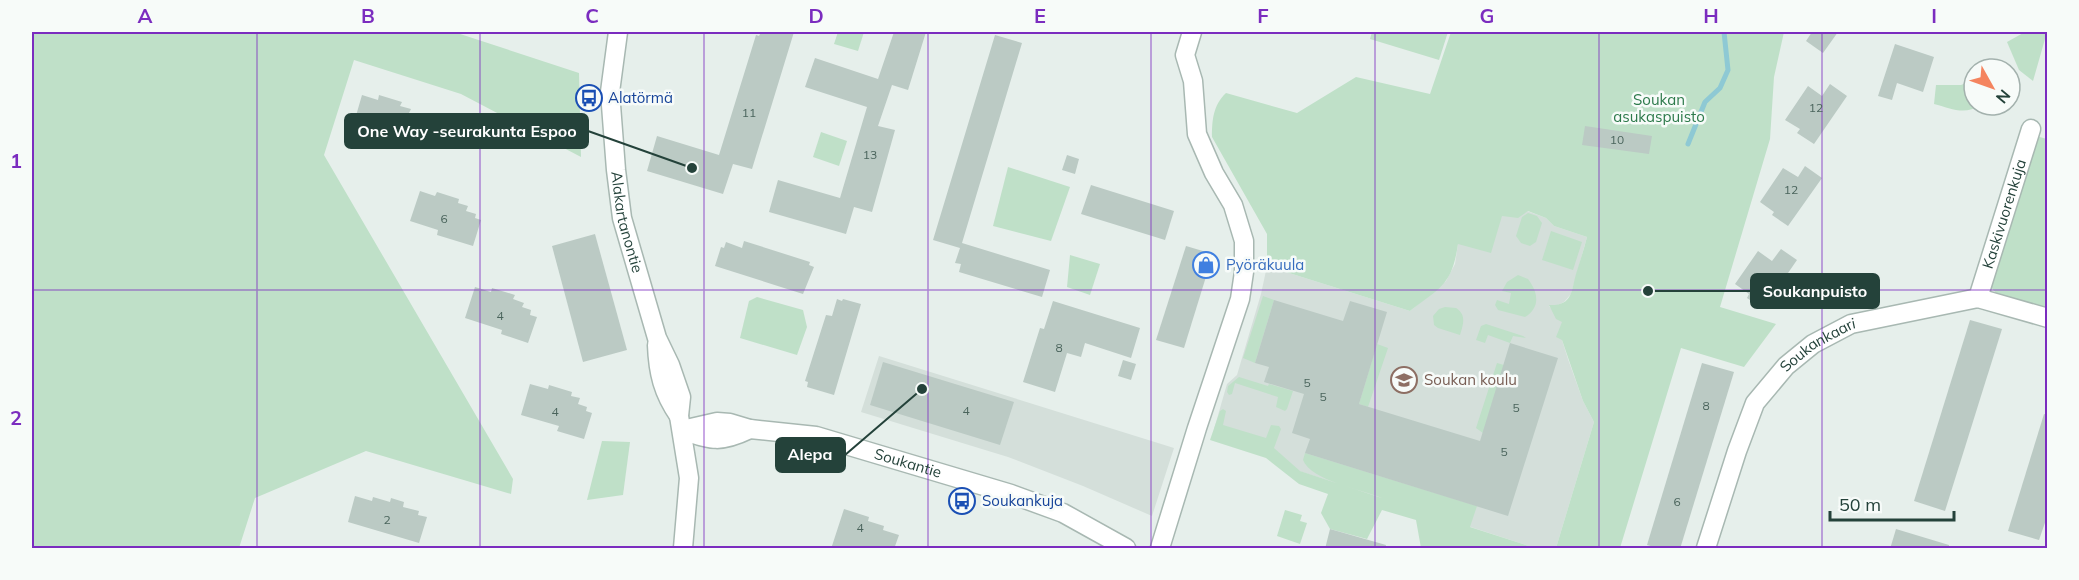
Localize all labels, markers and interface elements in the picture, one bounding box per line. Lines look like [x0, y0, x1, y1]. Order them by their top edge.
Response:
text: A [138, 3, 153, 28]
text: B [361, 3, 375, 28]
text: C [585, 3, 599, 28]
text: D [808, 3, 824, 28]
text: E [1034, 3, 1046, 28]
text: F [1257, 3, 1269, 28]
text: G [1480, 3, 1494, 28]
text: H [1703, 3, 1719, 28]
text: I [1931, 3, 1937, 28]
north arrow [1962, 57, 2022, 117]
bus stop icon: Alatörmä [574, 83, 604, 113]
text: N [1992, 86, 2015, 108]
place label: Alatörmä [608, 88, 673, 107]
park label: Soukan asukaspuisto [1613, 90, 1705, 126]
house number: 12 [1809, 100, 1823, 115]
house number: 11 [742, 105, 756, 120]
callout: One Way -seurakunta Espoo [345, 114, 588, 148]
text: One Way -seurakunta Espoo [357, 121, 577, 141]
house number: 10 [1610, 132, 1624, 147]
house number: 13 [863, 147, 877, 162]
text: 1 [10, 148, 22, 173]
street label: Kaskivuorenkuja [1978, 157, 2030, 271]
street label: Alakartanontie [607, 170, 647, 275]
house number: 12 [1784, 182, 1798, 197]
house number: 6 [440, 211, 448, 226]
shop icon: Pyöräkuula [1191, 250, 1221, 280]
place label: Pyöräkuula [1226, 255, 1304, 274]
callout: Soukanpuisto [1751, 274, 1879, 308]
text: Soukanpuisto [1763, 281, 1867, 301]
house number: 4 [496, 308, 504, 323]
street label: Soukankaari [1775, 313, 1857, 375]
house number: 8 [1055, 340, 1063, 355]
school or university icon: Soukan koulu [1389, 365, 1419, 395]
place label: Soukan koulu [1424, 370, 1517, 389]
house number: 5 [1303, 375, 1311, 390]
house number: 5 [1319, 389, 1327, 404]
house number: 8 [1702, 398, 1710, 413]
house number: 5 [1512, 400, 1520, 415]
house number: 4 [962, 403, 970, 418]
house number: 4 [551, 404, 559, 419]
text: 2 [10, 405, 22, 430]
callout: Alepa [776, 438, 845, 472]
text: Alepa [788, 444, 832, 464]
street label: Soukantie [872, 444, 944, 482]
house number: 5 [1500, 444, 1508, 459]
scale bar [1830, 484, 1954, 522]
bus stop icon: Soukankuja [947, 486, 977, 516]
place label: Soukankuja [982, 491, 1063, 510]
text: 50 m [1839, 493, 1881, 516]
house number: 6 [1673, 494, 1681, 509]
house number: 2 [383, 512, 391, 527]
house number: 4 [856, 520, 864, 535]

